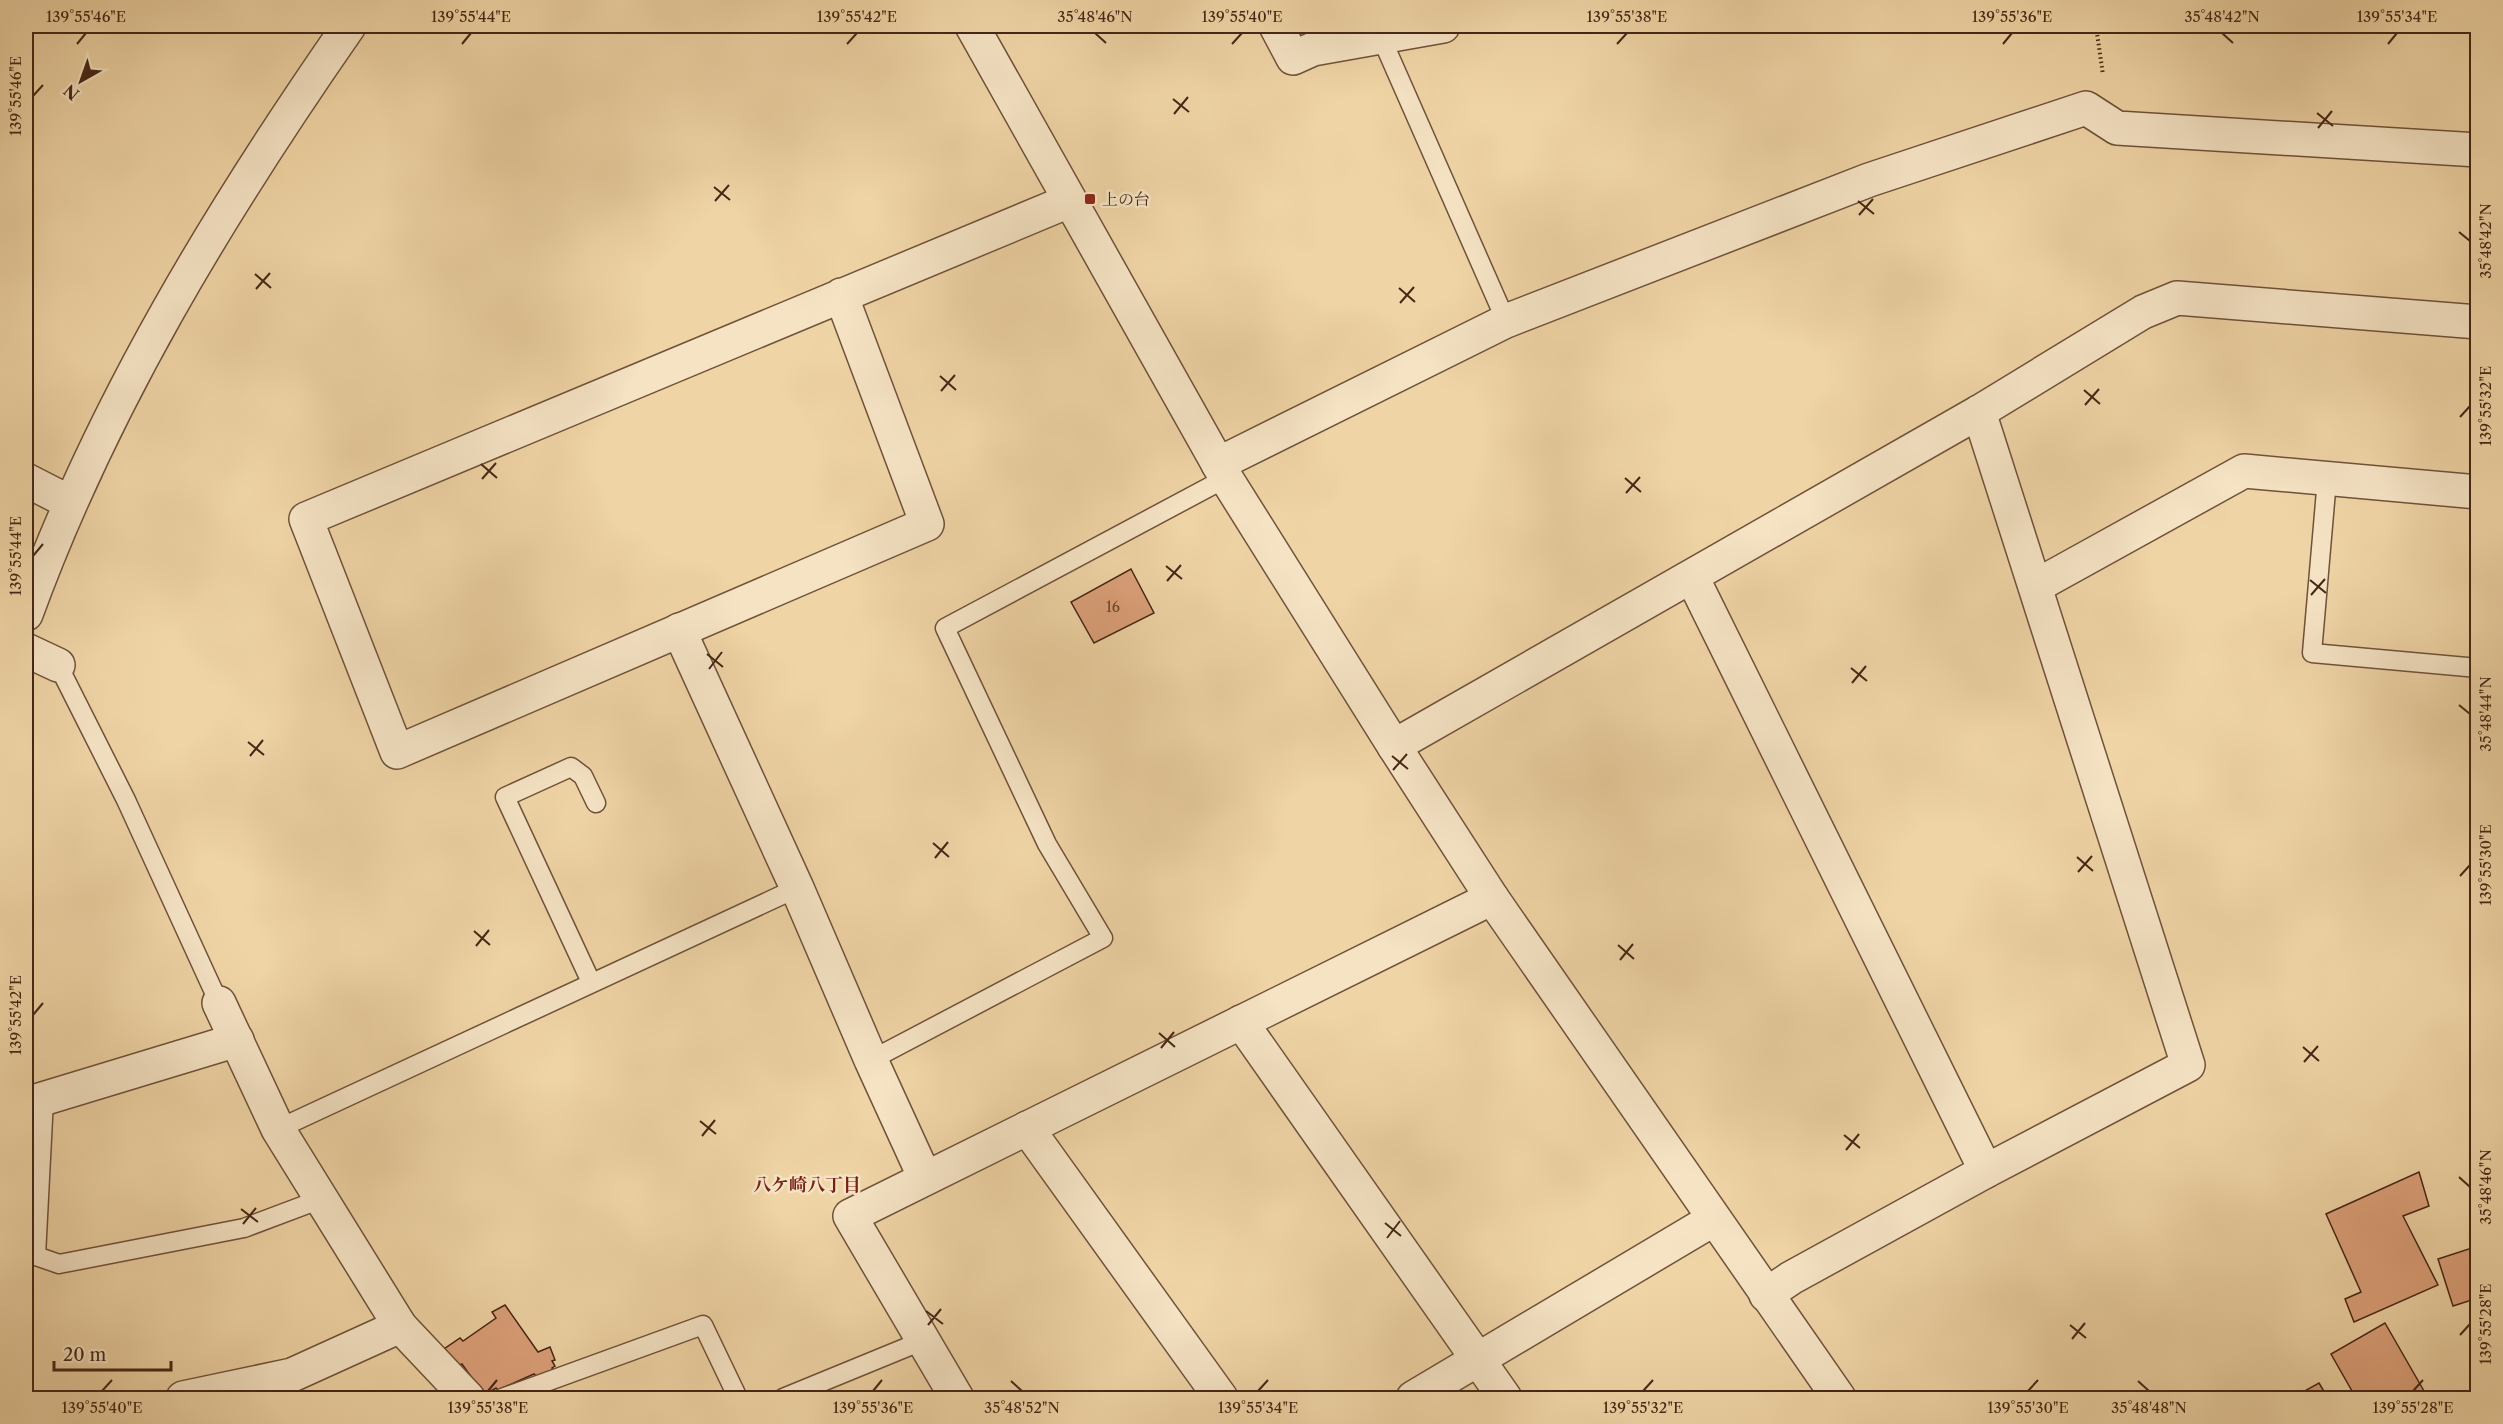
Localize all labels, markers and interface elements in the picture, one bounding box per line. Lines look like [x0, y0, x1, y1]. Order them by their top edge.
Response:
text: 139°55'46"E [46, 7, 126, 26]
text: 139°55'44"E [431, 7, 511, 26]
text: 139°55'42"E [817, 7, 897, 26]
text: 35°48'46"N [1057, 7, 1133, 26]
text: 139°55'40"E [1201, 7, 1283, 26]
text: 139°55'38"E [1587, 7, 1667, 26]
text: 139°55'36"E [1972, 7, 2052, 26]
text: 35°48'42"N [2184, 7, 2260, 26]
text: 139°55'34"E [2357, 7, 2437, 26]
north arrow [51, 51, 111, 111]
text: 139°55'46"E [6, 56, 25, 136]
text: N [60, 80, 83, 105]
place label: 上の台 [1102, 189, 1150, 209]
marker: 上の台 [1083, 192, 1097, 206]
text: 35°48'42"N [2476, 203, 2495, 279]
text: 139°55'32"E [2476, 366, 2495, 446]
text: 139°55'44"E [6, 516, 25, 596]
house number: 16 [1106, 598, 1120, 616]
text: 35°48'44"N [2476, 676, 2495, 752]
text: 139°55'30"E [2476, 824, 2495, 906]
text: 139°55'42"E [6, 975, 25, 1055]
text: 35°48'46"N [2476, 1149, 2495, 1225]
district label: 八ケ崎八丁目 [753, 1174, 861, 1196]
text: 139°55'28"E [2476, 1283, 2495, 1365]
scale bar [54, 1334, 171, 1372]
text: 20 m [63, 1344, 107, 1366]
text: 139°55'40"E [61, 1398, 143, 1417]
text: 139°55'38"E [448, 1398, 528, 1417]
text: 139°55'36"E [833, 1398, 913, 1417]
text: 35°48'52"N [984, 1398, 1060, 1417]
text: 139°55'34"E [1218, 1398, 1298, 1417]
text: 139°55'32"E [1603, 1398, 1683, 1417]
text: 139°55'30"E [1987, 1398, 2069, 1417]
text: 35°48'48"N [2111, 1398, 2187, 1417]
text: 139°55'28"E [2372, 1398, 2454, 1417]

